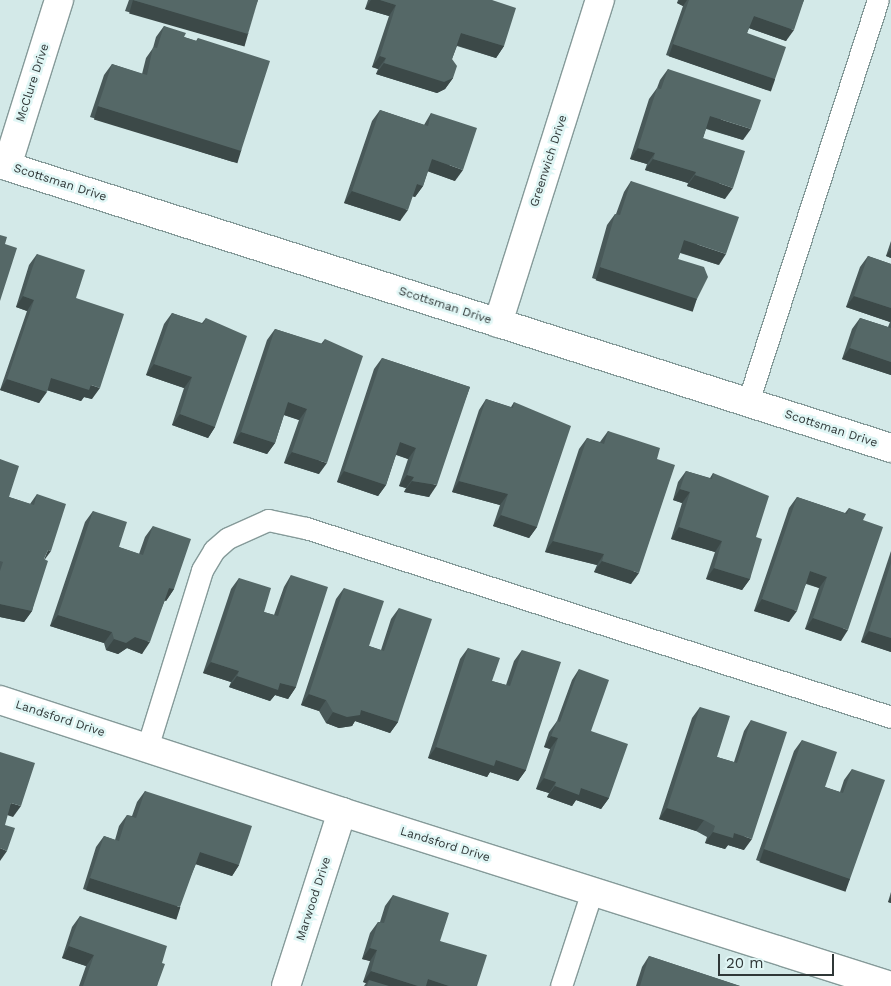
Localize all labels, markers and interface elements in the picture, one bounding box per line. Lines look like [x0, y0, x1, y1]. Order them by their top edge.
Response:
street label: McClure Drive [14, 42, 52, 124]
street label: Greenwich Drive [527, 113, 571, 209]
street label: Scottsman Drive [12, 161, 108, 205]
street label: Scottsman Drive [397, 284, 493, 328]
street label: Scottsman Drive [783, 407, 879, 451]
street label: Landsford Drive [13, 698, 107, 740]
street label: Landsford Drive [398, 824, 492, 866]
street label: Marwood Drive [294, 855, 334, 943]
scale bar [721, 944, 837, 976]
text: 20 m [726, 954, 764, 972]

